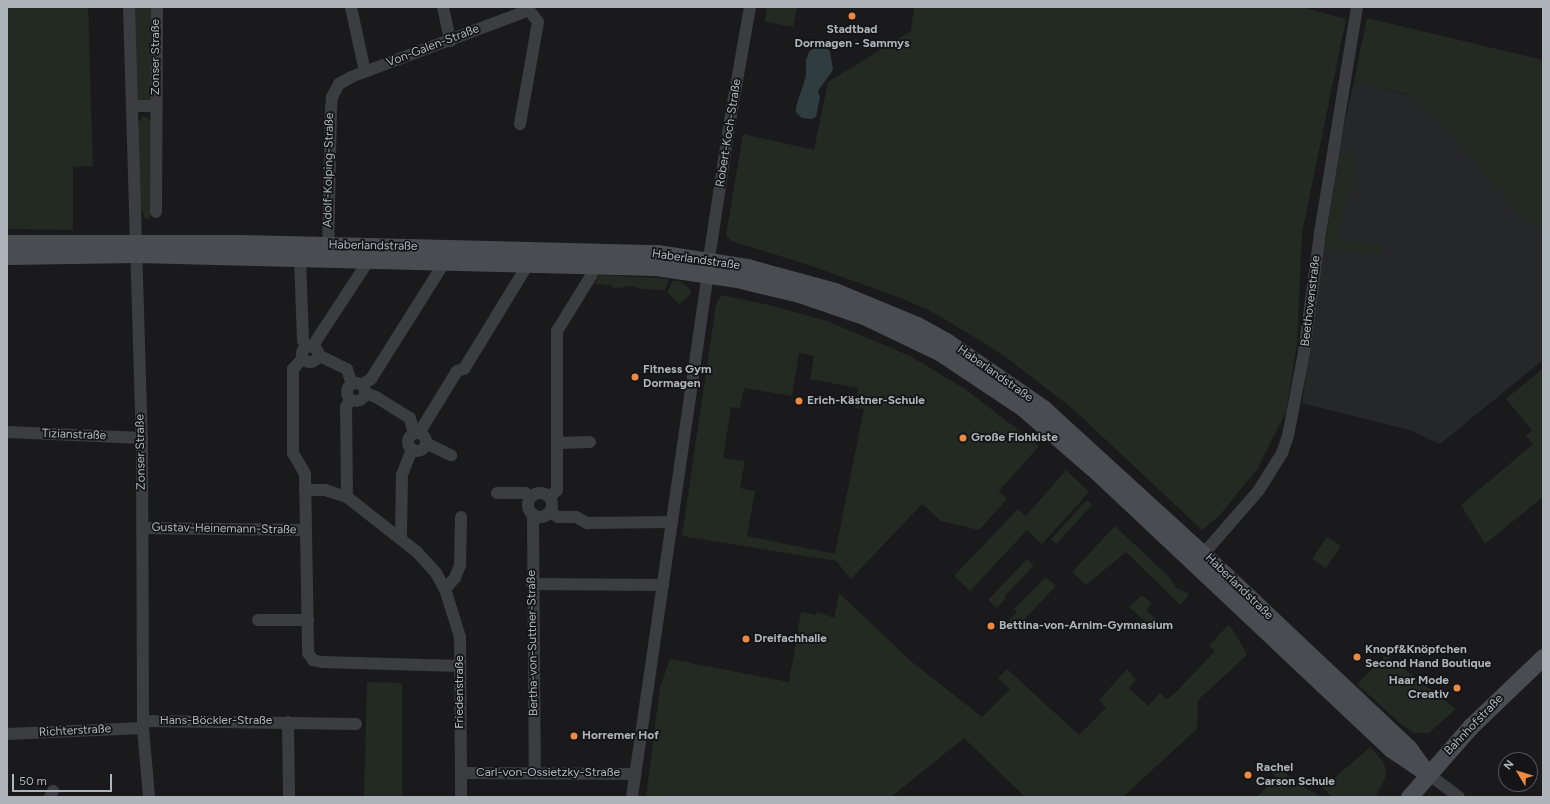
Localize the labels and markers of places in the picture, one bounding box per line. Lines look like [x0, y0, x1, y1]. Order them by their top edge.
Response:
marker: Stadtbad Dormagen - Sammys [847, 11, 857, 21]
place label: Stadtbad Dormagen - Sammys [794, 23, 910, 51]
place label: Fitness Gym Dormagen [643, 363, 711, 391]
marker: Fitness Gym Dormagen [630, 372, 640, 382]
place label: Erich-Kästner-Schule [807, 394, 925, 408]
marker: Erich-Kästner-Schule [794, 396, 804, 406]
place label: Große Flohkiste [971, 431, 1058, 445]
marker: Große Flohkiste [958, 433, 968, 443]
place label: Bettina-von-Arnim-Gymnasium [999, 619, 1173, 633]
marker: Bettina-von-Arnim-Gymnasium [986, 621, 996, 631]
place label: Dreifachhalle [754, 632, 827, 646]
marker: Dreifachhalle [741, 634, 751, 644]
place label: Knopf&Knöpfchen Second Hand Boutique [1365, 643, 1491, 671]
marker: Knopf&Knöpfchen Second Hand Boutique [1352, 652, 1362, 662]
place label: Haar Mode Creativ [1389, 674, 1449, 702]
marker: Haar Mode Creativ [1452, 683, 1462, 693]
place label: Horremer Hof [582, 729, 659, 743]
marker: Horremer Hof [569, 731, 579, 741]
place label: Rachel Carson Schule [1256, 761, 1335, 789]
marker: Rachel Carson Schule [1243, 770, 1253, 780]

